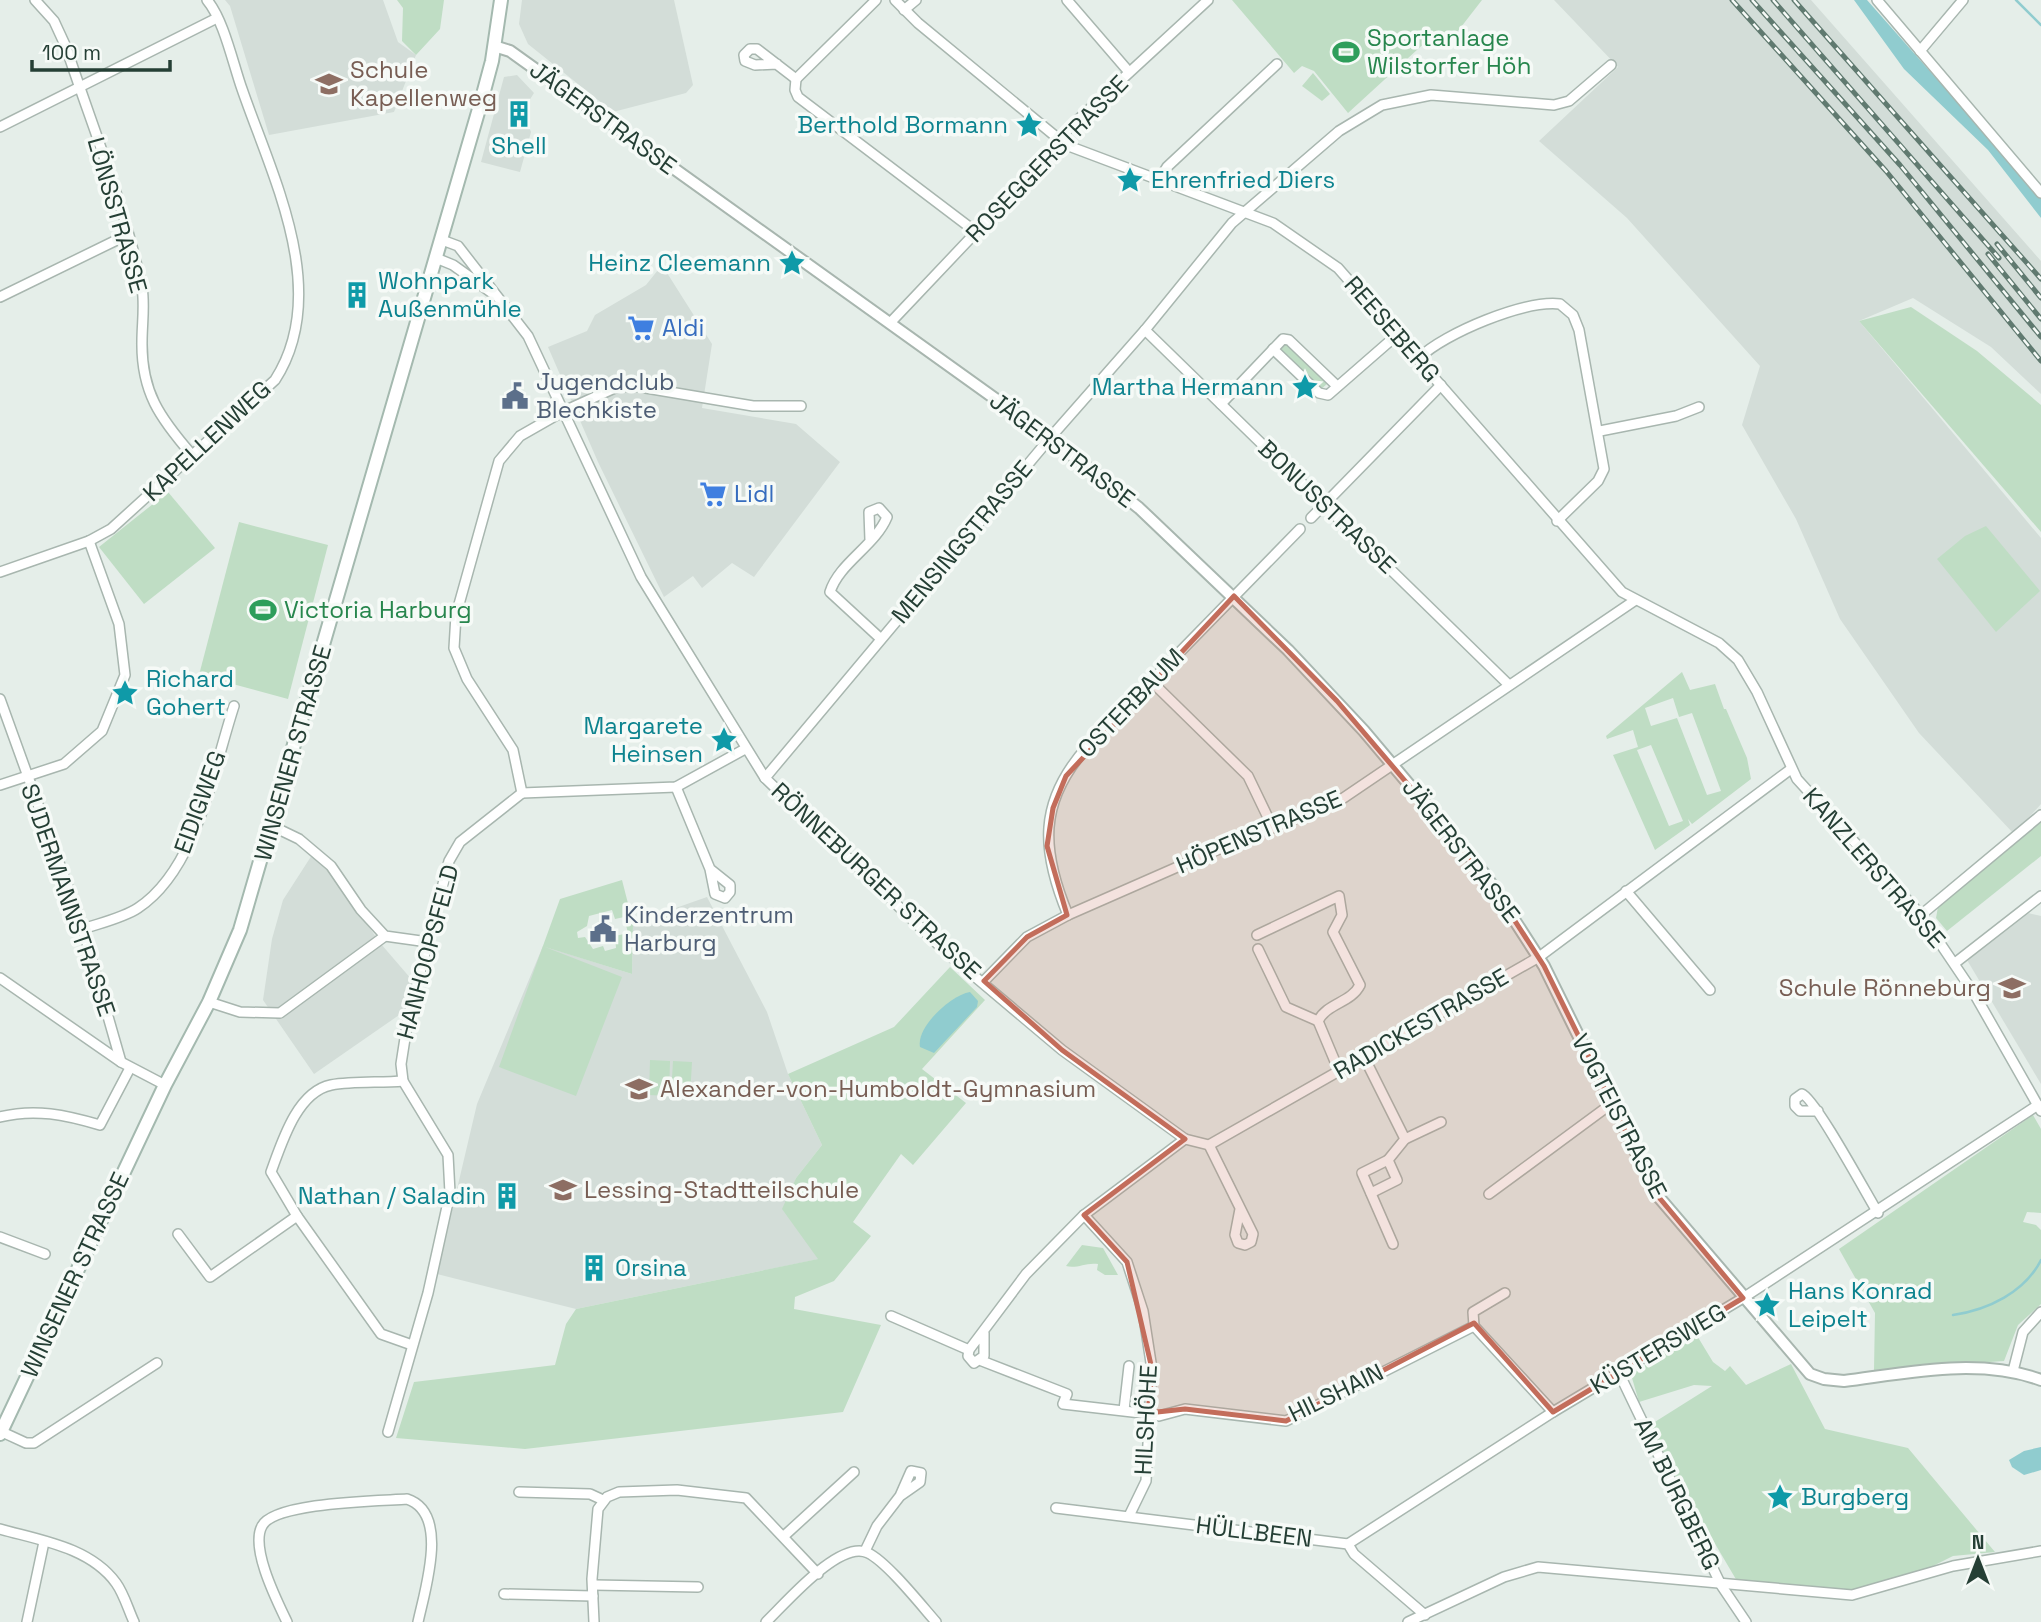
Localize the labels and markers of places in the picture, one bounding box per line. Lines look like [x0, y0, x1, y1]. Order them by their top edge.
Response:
place label: Sportanlage Wilstorfer Höh [1367, 22, 1531, 81]
sports icon: Sportanlage Wilstorfer Höh [1331, 37, 1361, 67]
place label: Schule Kapellenweg [350, 54, 497, 113]
school or university icon: Schule Kapellenweg [314, 69, 344, 99]
building icon: Shell [504, 99, 534, 129]
place label: Berthold Bormann [797, 109, 1008, 140]
place icon: Berthold Bormann [1014, 110, 1044, 140]
place label: Shell [491, 130, 547, 161]
place label: Ehrenfried Diers [1151, 164, 1335, 195]
place icon: Ehrenfried Diers [1115, 165, 1145, 195]
place label: Heinz Cleemann [588, 247, 771, 278]
place icon: Heinz Cleemann [777, 248, 807, 278]
place label: Wohnpark Außenmühle [378, 265, 522, 324]
building icon: Wohnpark Außenmühle [342, 280, 372, 310]
place label: Aldi [662, 312, 704, 343]
supermarket icon: Aldi [626, 313, 656, 343]
place label: Jugendclub Blechkiste [536, 366, 675, 425]
place label: Martha Hermann [1092, 371, 1284, 402]
place icon: Martha Hermann [1290, 372, 1320, 402]
public building icon: Jugendclub Blechkiste [500, 381, 530, 411]
place label: Lidl [734, 478, 774, 509]
supermarket icon: Lidl [698, 479, 728, 509]
place label: Victoria Harburg [284, 594, 472, 625]
sports icon: Victoria Harburg [248, 595, 278, 625]
place label: Richard Gohert [146, 663, 234, 722]
place icon: Richard Gohert [110, 678, 140, 708]
place label: Margarete Heinsen [583, 710, 703, 769]
place icon: Margarete Heinsen [709, 725, 739, 755]
place label: Kinderzentrum Harburg [624, 899, 794, 958]
public building icon: Kinderzentrum Harburg [588, 914, 618, 944]
place label: Schule Rönneburg [1779, 972, 1991, 1003]
school or university icon: Schule Rönneburg [1997, 973, 2027, 1003]
place label: Alexander-von-Humboldt-Gymnasium [660, 1073, 1096, 1104]
school or university icon: Alexander-von-Humboldt-Gymnasium [624, 1074, 654, 1104]
place label: Lessing-Stadtteilschule [584, 1174, 859, 1205]
school or university icon: Lessing-Stadtteilschule [548, 1175, 578, 1205]
place label: Nathan / Saladin [298, 1180, 486, 1211]
building icon: Nathan / Saladin [492, 1181, 522, 1211]
place label: Orsina [615, 1252, 687, 1283]
building icon: Orsina [579, 1253, 609, 1283]
place label: Hans Konrad Leipelt [1788, 1275, 1932, 1334]
place icon: Hans Konrad Leipelt [1752, 1290, 1782, 1320]
place label: Burgberg [1801, 1481, 1909, 1512]
place icon: Burgberg [1765, 1482, 1795, 1512]

